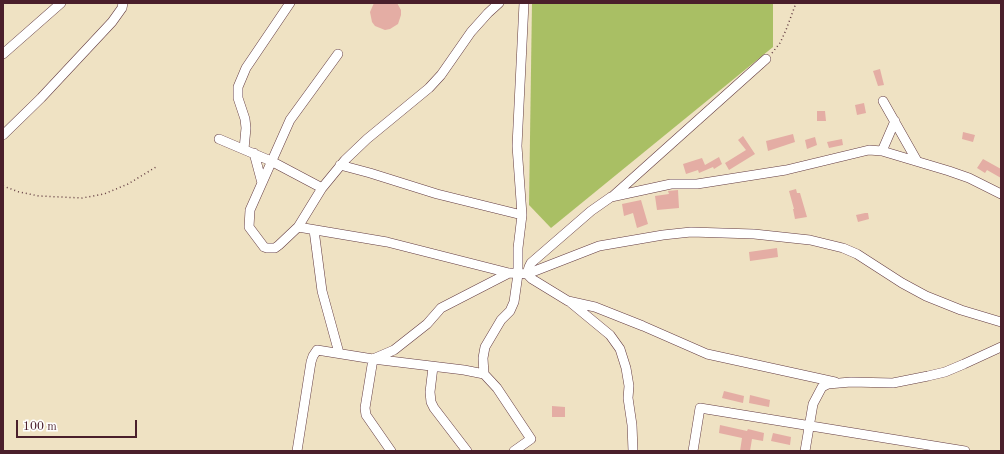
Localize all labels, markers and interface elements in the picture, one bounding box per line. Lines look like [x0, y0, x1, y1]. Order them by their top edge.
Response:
scale bar [18, 412, 139, 438]
text: 100 m [23, 421, 57, 433]

